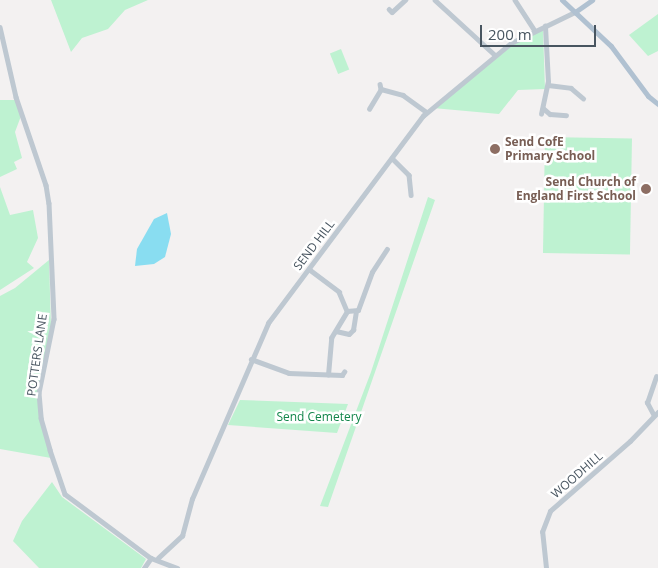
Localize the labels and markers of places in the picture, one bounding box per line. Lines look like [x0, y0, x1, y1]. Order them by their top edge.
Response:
place label: Send CofE Primary School [505, 135, 595, 163]
marker: Send CofE Primary School [489, 143, 501, 155]
place label: Send Church of England First School [516, 175, 636, 203]
marker: Send Church of England First School [640, 183, 652, 195]

